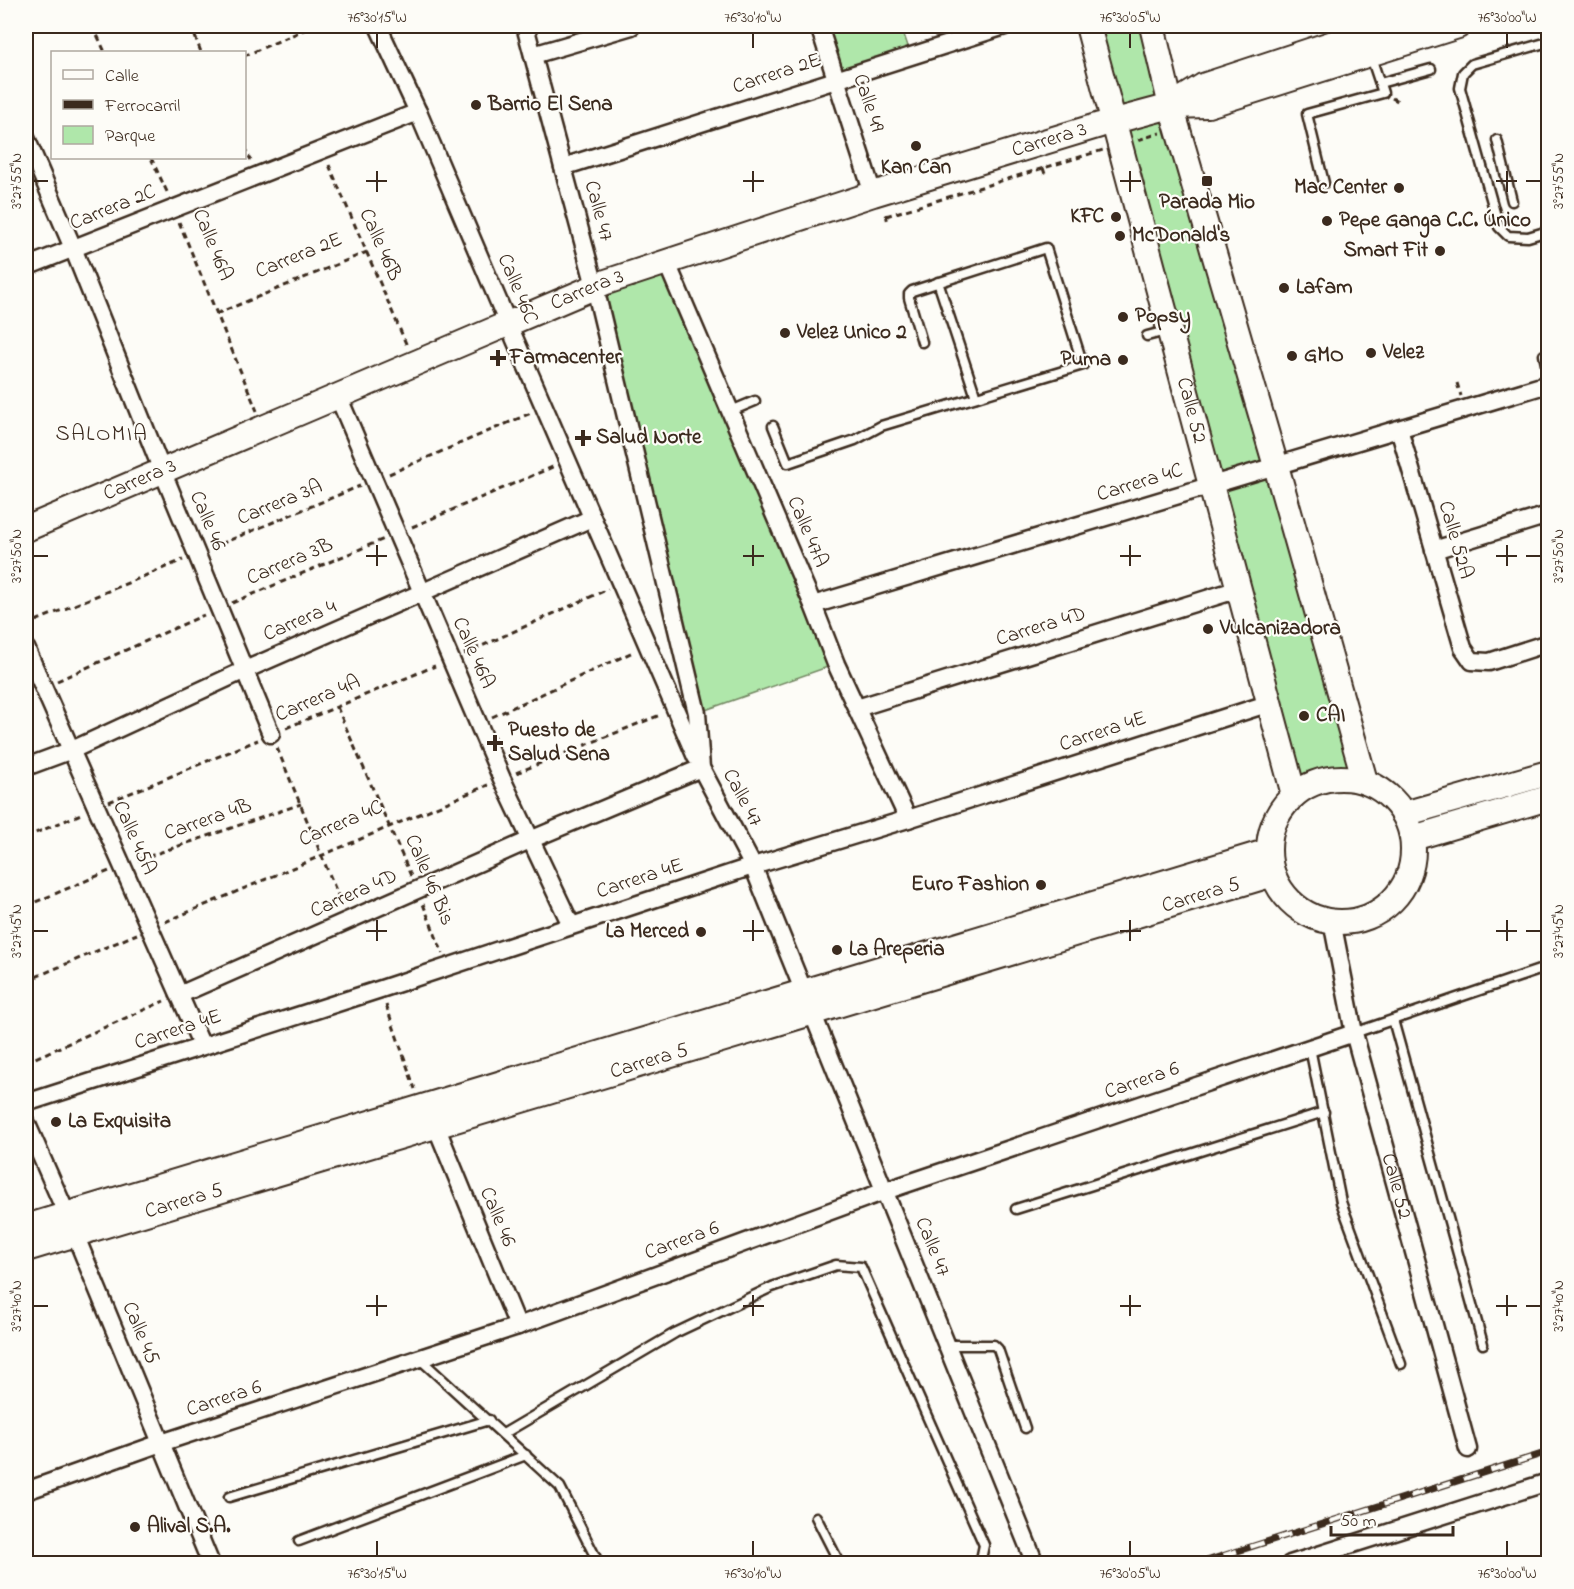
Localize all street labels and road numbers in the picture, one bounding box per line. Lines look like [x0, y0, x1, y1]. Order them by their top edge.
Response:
street label: Carrera 2E [729, 46, 825, 102]
street label: Calle 49 [845, 70, 892, 137]
street label: Carrera 3 [1008, 115, 1091, 166]
street label: Carrera 2C [65, 177, 161, 239]
street label: Calle 47 [576, 177, 621, 245]
street label: Calle 46A [184, 204, 240, 286]
street label: Calle 46B [351, 204, 409, 286]
street label: Carrera 2E [251, 225, 347, 287]
street label: Calle 46C [489, 249, 545, 329]
street label: Carrera 3 [546, 262, 628, 319]
street label: Calle 52 [1168, 374, 1214, 447]
street label: Carrera 3 [99, 452, 181, 509]
street label: Carrera 4C [1093, 456, 1187, 510]
street label: Carrera 3A [233, 472, 327, 534]
street label: Calle 46 [181, 486, 233, 556]
street label: Calle 47A [779, 492, 835, 572]
street label: Calle 52A [1430, 497, 1480, 583]
street label: Carrera 3B [242, 530, 338, 594]
street label: Carrera 4 [259, 592, 342, 650]
street label: Carrera 4D [992, 599, 1090, 655]
street label: Calle 46A [444, 612, 502, 694]
street label: Carrera 4A [271, 668, 365, 730]
street label: Carrera 4E [1056, 704, 1150, 760]
street label: Calle 47 [714, 764, 770, 833]
street label: Carrera 4B [160, 791, 256, 849]
street label: Carrera 4C [294, 793, 388, 855]
street label: Calle 45A [104, 796, 164, 880]
street label: Calle 46 Bis [396, 830, 462, 930]
street label: Carrera 4E [593, 851, 687, 907]
street label: Carrera 4D [306, 861, 402, 927]
street label: Carrera 5 [1158, 870, 1244, 922]
street label: Carrera 4E [131, 1002, 225, 1058]
street label: Carrera 5 [607, 1036, 692, 1087]
street label: Carrera 6 [1100, 1054, 1184, 1108]
street label: Calle 52 [1373, 1150, 1419, 1223]
street label: Carrera 5 [141, 1176, 227, 1227]
street label: Calle 46 [471, 1182, 523, 1252]
street label: Calle 47 [906, 1213, 958, 1282]
street label: Carrera 6 [640, 1214, 724, 1268]
street label: Calle 45 [113, 1297, 167, 1369]
street label: Carrera 6 [182, 1373, 266, 1425]

